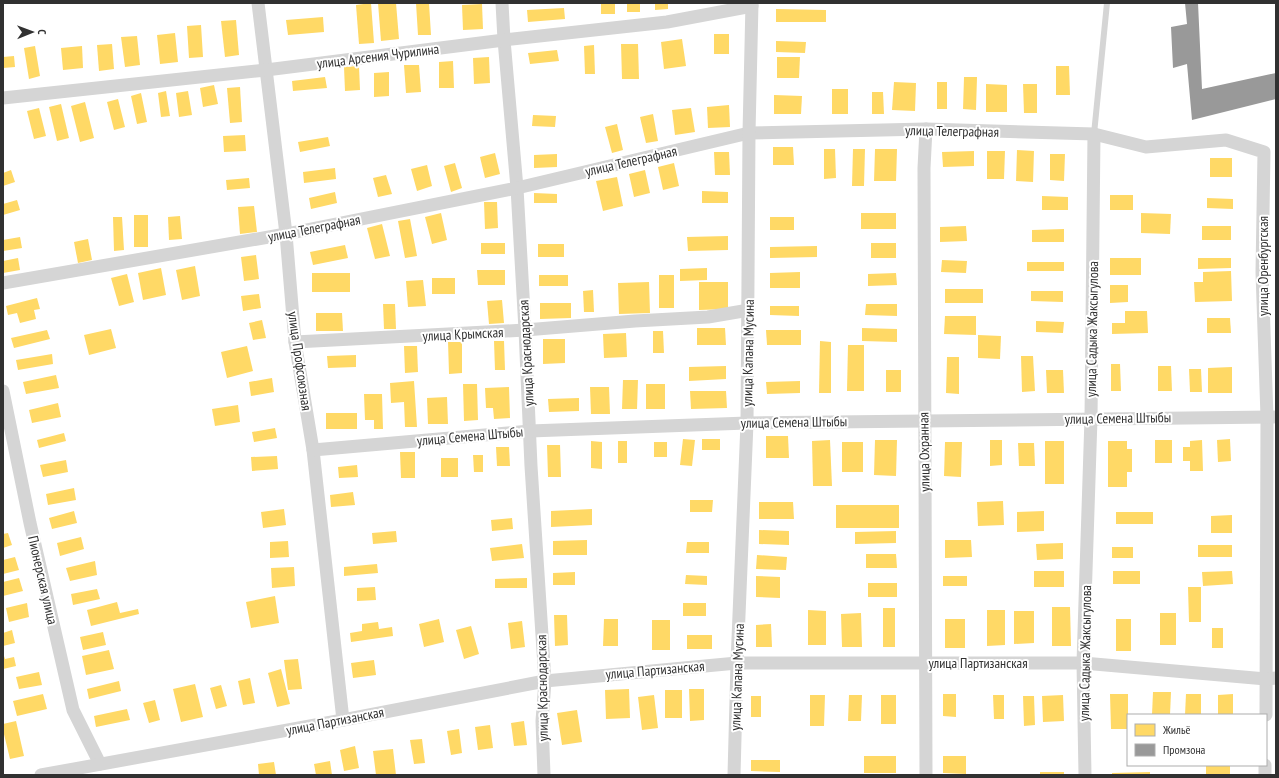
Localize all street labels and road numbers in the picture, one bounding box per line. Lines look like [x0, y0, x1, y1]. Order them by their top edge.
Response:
street label: улица Арсения Чурилина [316, 40, 440, 72]
street label: улица Телеграфная [905, 121, 999, 141]
street label: улица Телеграфная [583, 142, 679, 180]
street label: улица Телеграфная [266, 210, 362, 246]
street label: улица Оренбургская [1254, 216, 1272, 316]
street label: улица Садыка Жаксыгулова [1082, 261, 1102, 397]
street label: улица Краснодарская [514, 299, 538, 407]
street label: улица Капана Мусина [738, 299, 758, 407]
street label: улица Профсоюзная [284, 310, 316, 412]
street label: улица Крымская [422, 323, 504, 345]
street label: улица Семена Штыбы [1065, 408, 1171, 428]
street label: улица Семена Штыбы [741, 412, 847, 432]
street label: улица Охранная [914, 412, 934, 492]
street label: улица Семена Штыбы [416, 422, 524, 450]
street label: Пионерская улица [24, 534, 62, 626]
street label: улица Садыка Жаксыгулова [1075, 585, 1095, 721]
street label: улица Капана Мусина [726, 623, 748, 731]
street label: улица Краснодарская [532, 635, 552, 741]
street label: улица Партизанская [928, 654, 1028, 672]
street label: улица Партизанская [605, 657, 705, 683]
street label: улица Партизанская [285, 703, 385, 739]

